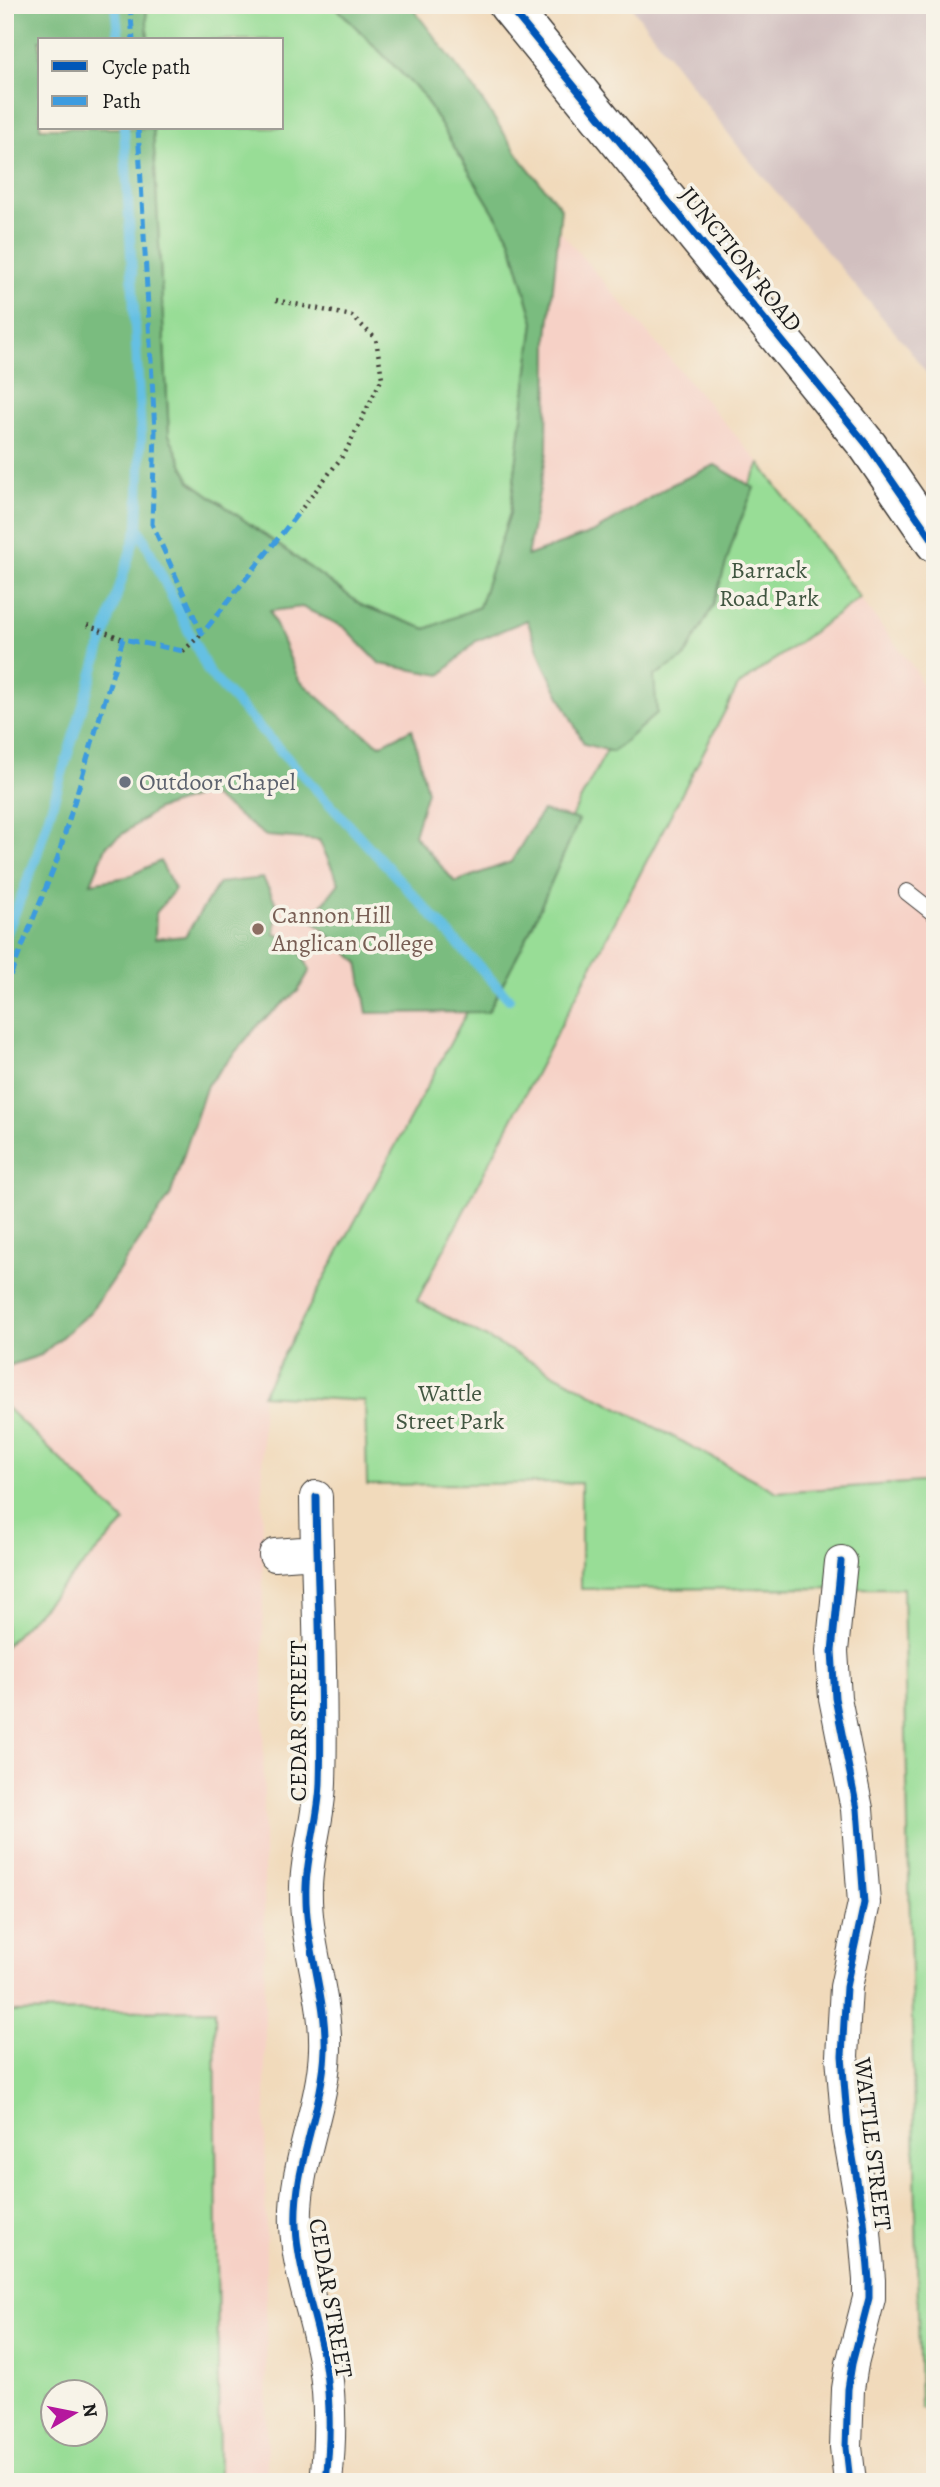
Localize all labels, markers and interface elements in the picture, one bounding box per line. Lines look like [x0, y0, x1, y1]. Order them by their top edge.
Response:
legend [38, 38, 284, 130]
text: Cycle path [102, 53, 191, 81]
text: Path [102, 87, 141, 115]
street label: JUNCTION ROAD [672, 180, 810, 338]
park label: Barrack Road Park [719, 554, 819, 614]
place label: Outdoor Chapel [139, 766, 296, 798]
marker: Outdoor Chapel [117, 774, 133, 790]
place label: Cannon Hill Anglican College [271, 899, 434, 959]
marker: Cannon Hill Anglican College [250, 921, 266, 937]
park label: Wattle Street Park [396, 1377, 504, 1437]
street label: CEDAR STREET [282, 1640, 314, 1802]
street label: WATTLE STREET [846, 2055, 899, 2232]
street label: CEDAR STREET [301, 2216, 361, 2380]
north arrow [38, 2378, 108, 2448]
text: N [76, 2401, 104, 2419]

